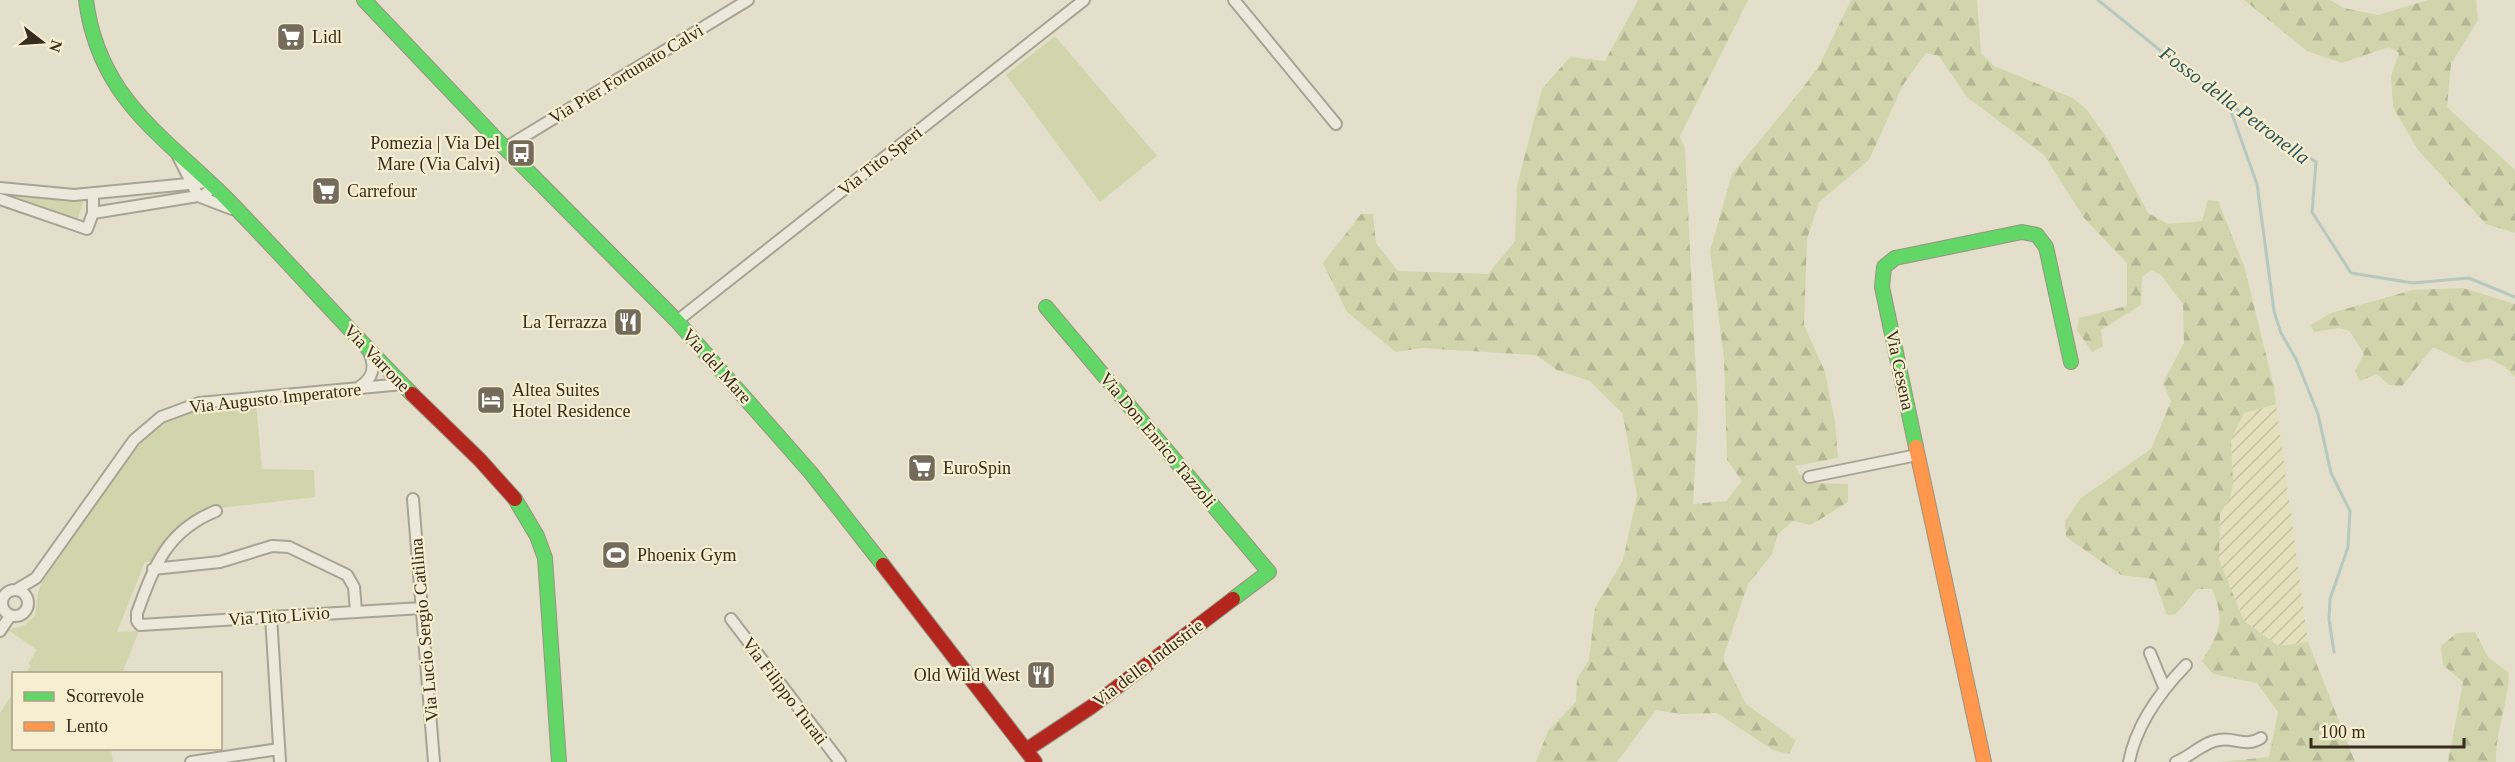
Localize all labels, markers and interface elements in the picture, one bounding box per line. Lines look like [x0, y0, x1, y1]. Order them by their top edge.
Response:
north arrow [12, 12, 72, 72]
street label: Via Pier Fortunato Calvi [545, 20, 707, 128]
supermarket icon: Lidl [275, 21, 307, 53]
place label: Lidl [312, 27, 342, 47]
text: N [46, 38, 66, 55]
water label: Fosso della Petronella [2155, 41, 2314, 168]
street label: Via Tito Speri [834, 122, 926, 200]
place label: Pomezia | Via Del Mare (Via Calvi) [370, 133, 500, 175]
bus stop icon: Pomezia | Via Del Mare (Via Calvi) [505, 137, 537, 169]
supermarket icon: Carrefour [310, 175, 342, 207]
place label: Carrefour [347, 181, 417, 201]
restaurant icon: La Terrazza [612, 306, 644, 338]
place label: La Terrazza [522, 312, 607, 332]
street label: Via Varrone [340, 320, 414, 396]
street label: Via del Mare [678, 324, 756, 408]
street label: Via Cesena [1882, 328, 1918, 412]
street label: Via Don Enrico Tazzoli [1096, 369, 1220, 511]
street label: Via Augusto Imperatore [188, 379, 362, 417]
place label: Altea Suites Hotel Residence [512, 380, 630, 421]
hotel icon: Altea Suites Hotel Residence [475, 384, 507, 416]
supermarket icon: EuroSpin [906, 452, 938, 484]
place label: EuroSpin [943, 458, 1011, 478]
street label: Via Lucio Sergio Catilina [406, 537, 442, 723]
sports icon: Phoenix Gym [600, 539, 632, 571]
place label: Phoenix Gym [637, 545, 737, 565]
street label: Via Tito Livio [227, 602, 331, 630]
street label: Via delle Industrie [1089, 615, 1207, 711]
street label: Via Filippo Turati [738, 633, 832, 749]
restaurant icon: Old Wild West [1025, 659, 1057, 691]
place label: Old Wild West [914, 665, 1020, 685]
legend [12, 672, 222, 750]
text: Scorrevole [66, 686, 144, 706]
scale bar [2311, 711, 2464, 749]
text: Lento [66, 716, 108, 736]
text: 100 m [2320, 722, 2366, 742]

